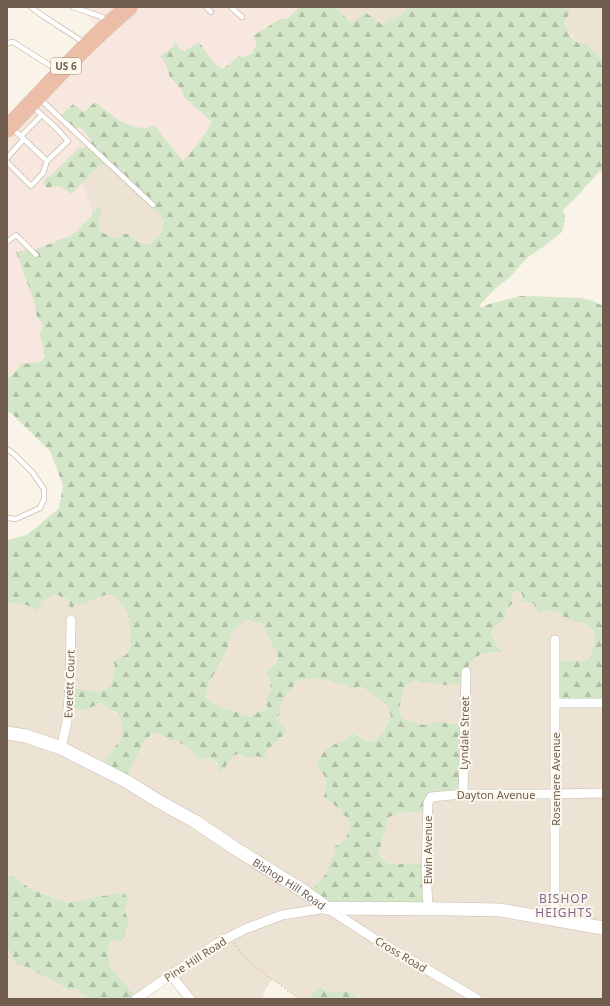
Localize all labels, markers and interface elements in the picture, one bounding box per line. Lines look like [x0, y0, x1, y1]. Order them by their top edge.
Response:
road number: US 6 [51, 58, 81, 74]
street label: Everett Court [60, 650, 78, 718]
street label: Lyndale Street [456, 696, 472, 770]
street label: Rosemere Avenue [548, 732, 563, 826]
street label: Dayton Avenue [457, 787, 535, 802]
street label: Elwin Avenue [420, 816, 435, 884]
street label: Bishop Hill Road [250, 854, 329, 912]
district label: BISHOP HEIGHTS [535, 890, 593, 921]
street label: Pine Hill Road [161, 933, 229, 985]
street label: Cross Road [372, 933, 430, 975]

